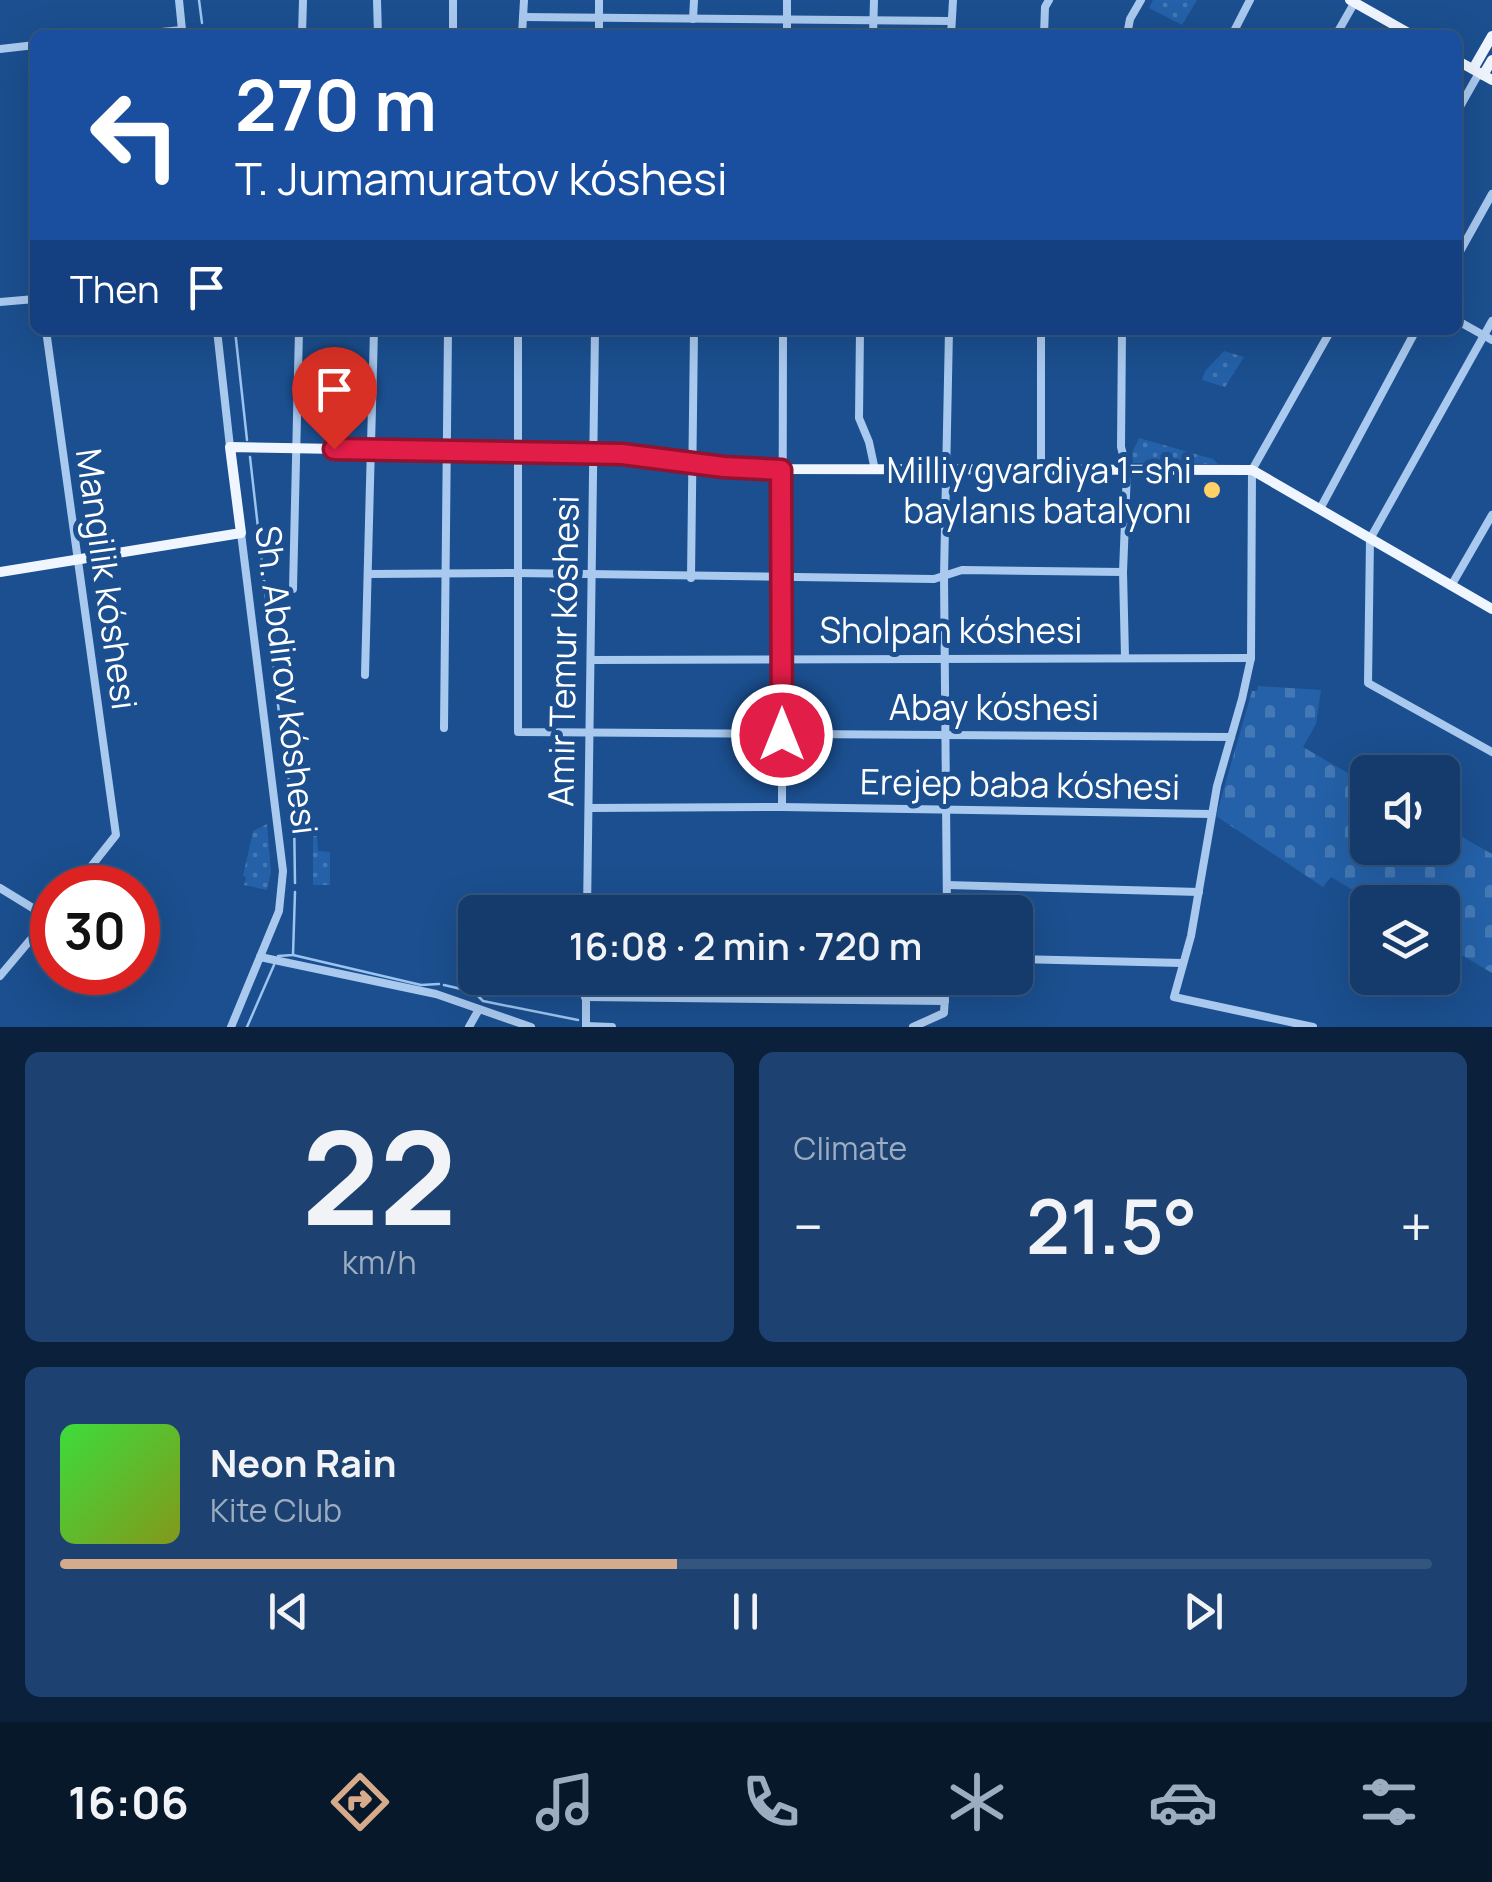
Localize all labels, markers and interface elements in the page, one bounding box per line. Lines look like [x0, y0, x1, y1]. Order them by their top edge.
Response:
text: 270 m [235, 56, 437, 152]
icon: left [70, 70, 200, 200]
text: T. Jumamuratov kóshesi [235, 147, 727, 209]
icon: arrive [179, 260, 234, 315]
text: Then [70, 262, 159, 314]
pin [292, 347, 377, 450]
icon: arrive [307, 362, 362, 417]
street label: Mangilik kóshesi [65, 445, 149, 713]
place label: Milliy gvardiya 1-shi baylanıs batalyonı [886, 446, 1192, 534]
marker: Milliy gvardiya 1-shi baylanıs batalyonı [1201, 479, 1223, 501]
street label: Amir Temur kóshesi [536, 495, 590, 807]
street label: Sh. Abdirov kóshesi [244, 523, 330, 837]
street label: Sholpan kóshesi [820, 606, 1082, 654]
position arrow [730, 683, 834, 787]
street label: Abay kóshesi [889, 683, 1099, 731]
map controls [1350, 755, 1460, 995]
button: sound [1350, 755, 1460, 865]
street label: Erejep baba kóshesi [860, 757, 1180, 811]
speed limit sign: 30 [30, 865, 160, 995]
button: layers [1350, 885, 1460, 995]
text: 16:08 · 2 min · 720 m [569, 919, 922, 971]
text: 22 [302, 1086, 457, 1264]
text: Climate [794, 1126, 907, 1170]
text: 21.5° [1026, 1174, 1198, 1277]
text: − [794, 1188, 823, 1264]
text: + [1400, 1188, 1432, 1264]
text: km/h [342, 1240, 416, 1284]
text: Neon Rain [210, 1436, 396, 1488]
text: Kite Club [210, 1488, 342, 1532]
icon: previous [261, 1584, 316, 1639]
icon: pause [718, 1584, 773, 1639]
icon: next [1176, 1584, 1231, 1639]
icon: directions [325, 1767, 395, 1837]
icon: music [530, 1767, 600, 1837]
icon: phone [736, 1767, 806, 1837]
icon: climate [942, 1767, 1012, 1837]
icon: car [1148, 1767, 1218, 1837]
icon: filters [1354, 1767, 1424, 1837]
text: 16:06 [68, 1771, 189, 1833]

